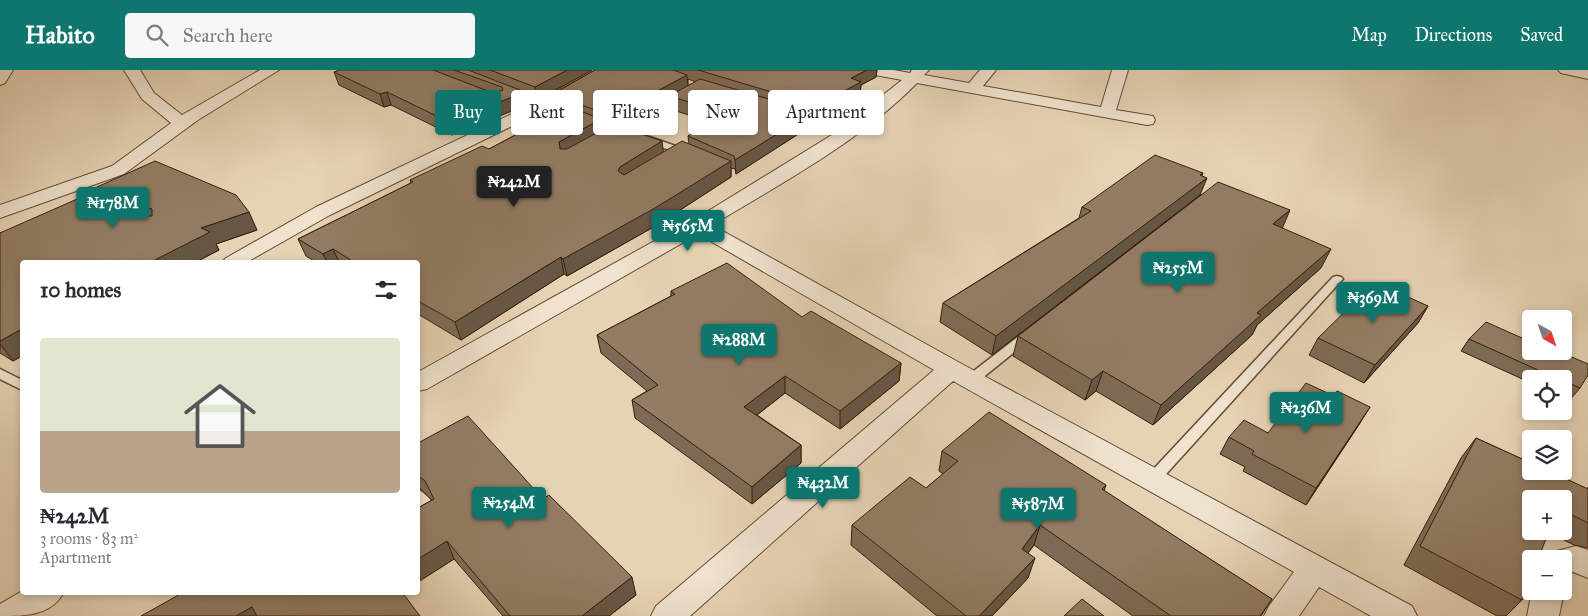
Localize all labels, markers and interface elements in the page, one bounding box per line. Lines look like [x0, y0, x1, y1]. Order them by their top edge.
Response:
search box [125, 13, 475, 58]
text: Habito [25, 20, 95, 50]
icon: search [143, 21, 171, 49]
text: Search here [183, 24, 273, 47]
text: Map [1351, 24, 1387, 46]
text: Directions [1415, 24, 1492, 46]
text: Saved [1520, 24, 1563, 46]
chip: Buy [435, 90, 501, 135]
chip: Rent [511, 90, 583, 135]
chip: Filters [593, 90, 678, 135]
chip: New [688, 90, 758, 135]
chip: Apartment [768, 90, 884, 135]
pin: ₦242M [479, 166, 549, 208]
text: ₦242M [488, 172, 540, 191]
pin: ₦178M [78, 186, 148, 229]
text: ₦178M [87, 193, 139, 212]
pin: ₦565M [653, 210, 723, 252]
text: ₦565M [662, 216, 714, 235]
pin: ₦255M [1143, 252, 1213, 294]
text: ₦255M [1153, 258, 1203, 277]
icon: filters [372, 276, 400, 304]
text: 10 homes [40, 277, 121, 303]
pin: ₦369M [1338, 282, 1408, 324]
text: ₦369M [1347, 288, 1399, 307]
north arrow [1522, 310, 1572, 360]
map controls [1522, 310, 1572, 600]
pin: ₦288M [704, 324, 774, 366]
text: ₦288M [713, 330, 765, 349]
button: locate [1522, 370, 1572, 420]
icon: home [175, 371, 265, 461]
pin: ₦236M [1271, 392, 1341, 434]
text: ₦236M [1281, 398, 1331, 417]
button: layers [1522, 430, 1572, 480]
pin: ₦432M [788, 466, 858, 509]
text: ₦432M [797, 473, 849, 492]
pin: ₦254M [474, 486, 544, 529]
pin: ₦587M [1003, 488, 1073, 530]
button: + [1522, 490, 1572, 540]
text: ₦254M [483, 493, 535, 512]
text: ₦587M [1012, 494, 1064, 513]
text: ₦242M [40, 503, 109, 529]
text: 3 rooms · 83 m² [40, 529, 138, 548]
text: Apartment [40, 548, 112, 567]
button: − [1522, 550, 1572, 600]

